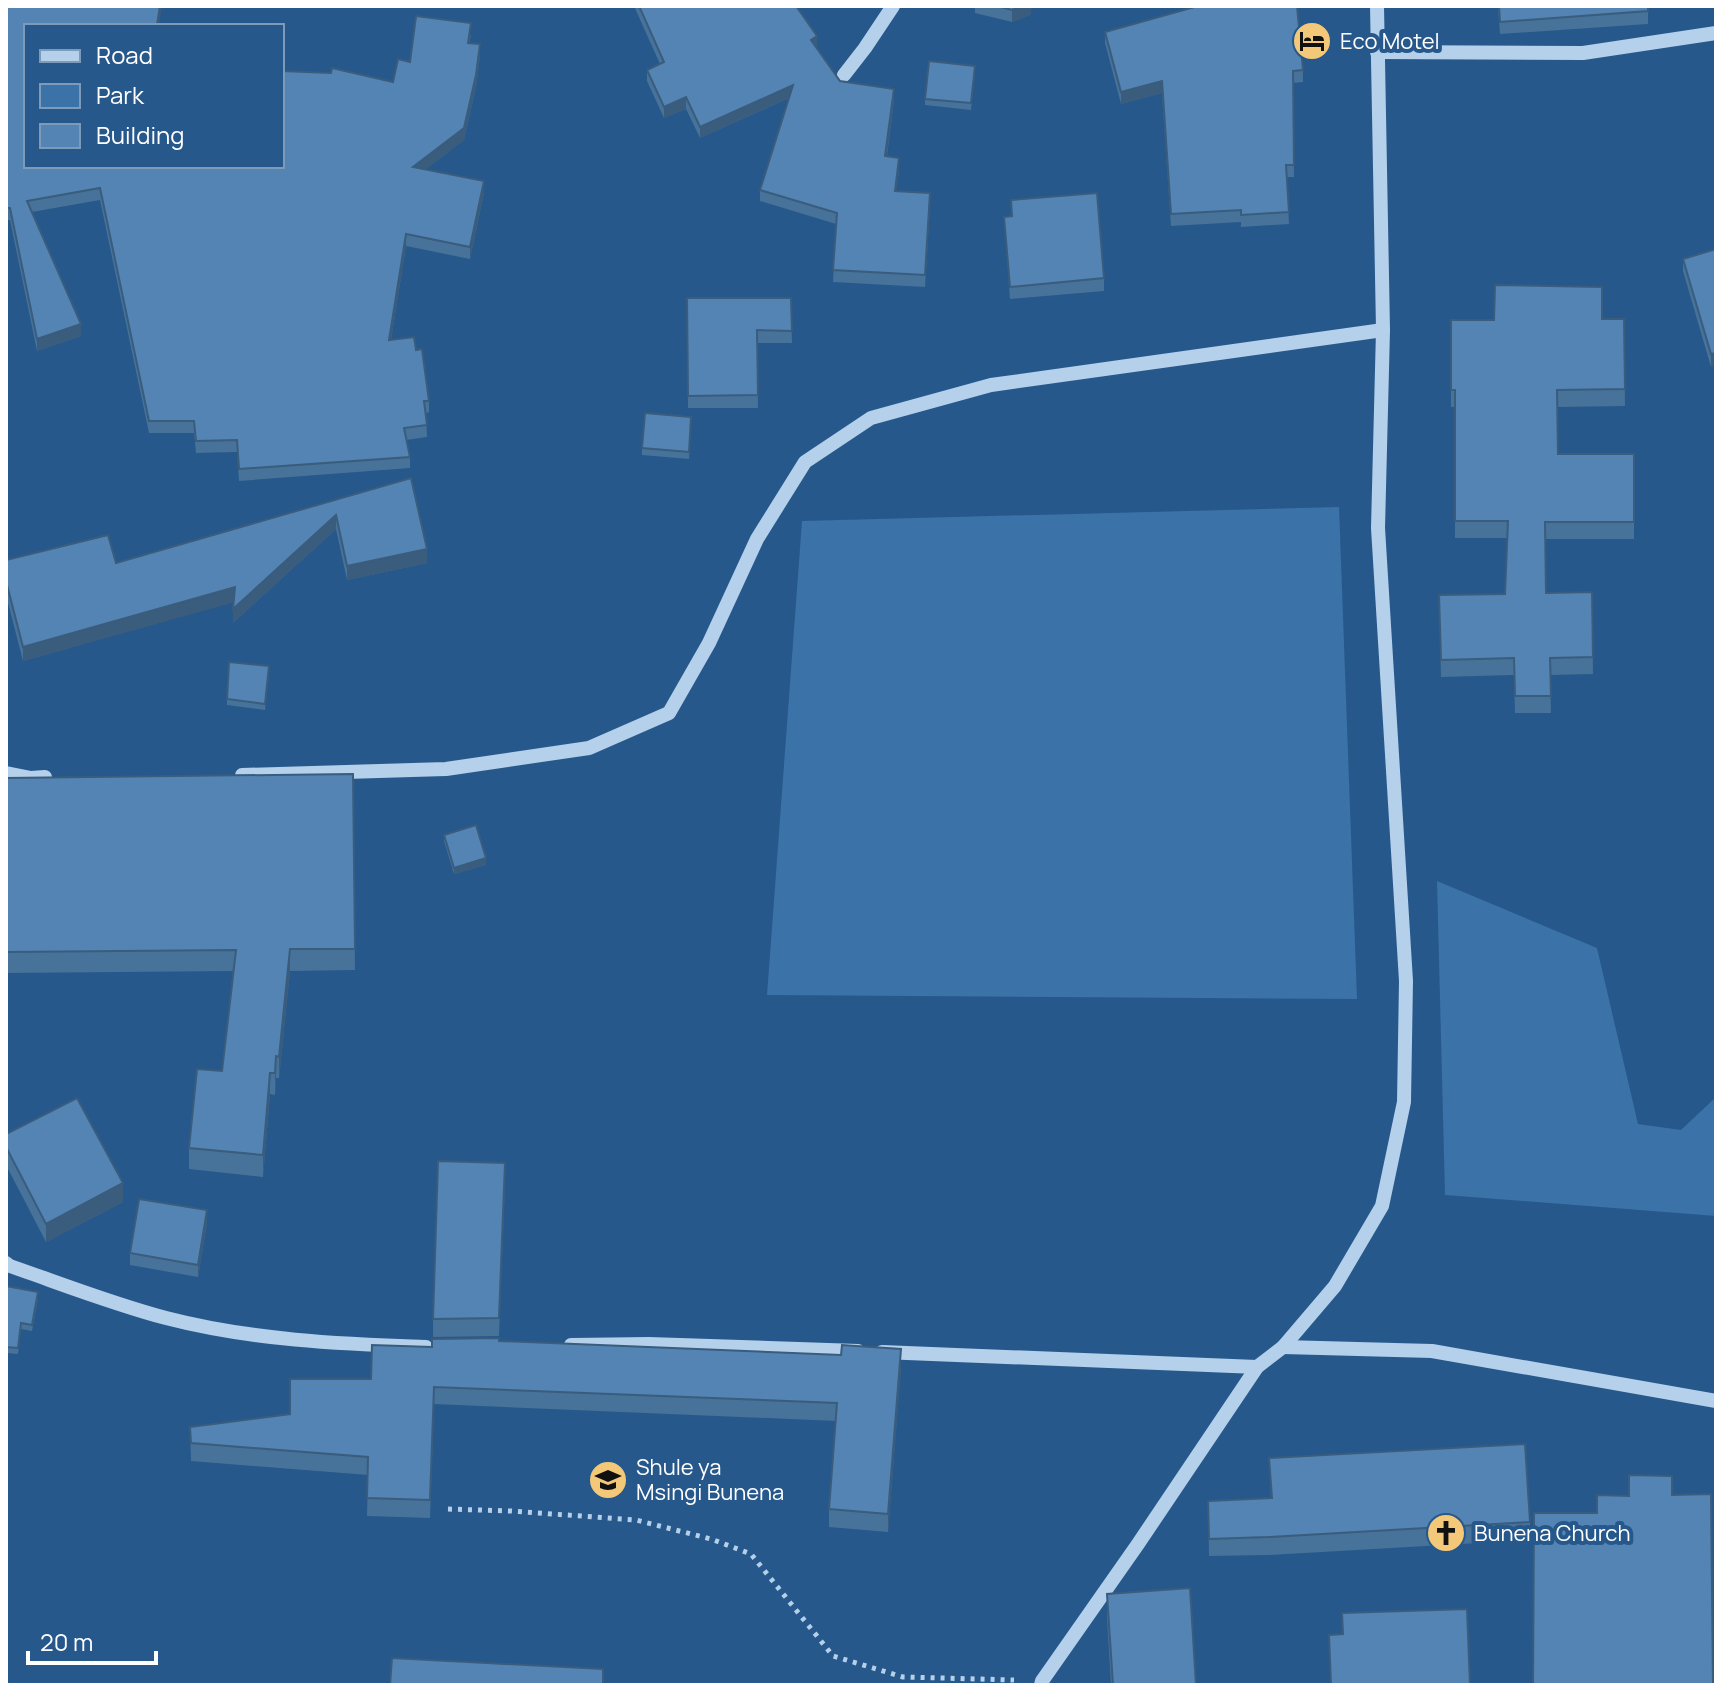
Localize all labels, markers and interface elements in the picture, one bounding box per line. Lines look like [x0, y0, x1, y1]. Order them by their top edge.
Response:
hotel icon: Eco Motel [1291, 20, 1333, 62]
legend [24, 24, 284, 168]
place label: Eco Motel [1340, 26, 1440, 56]
text: Road [96, 38, 153, 71]
text: Park [96, 78, 145, 111]
text: Building [96, 118, 184, 151]
place label: Shule ya Msingi Bunena [636, 1452, 784, 1507]
school or university icon: Shule ya Msingi Bunena [587, 1459, 629, 1501]
church icon: Bunena Church [1425, 1512, 1467, 1554]
place label: Bunena Church [1474, 1518, 1631, 1548]
scale bar [28, 1615, 156, 1665]
text: 20 m [40, 1625, 93, 1658]

